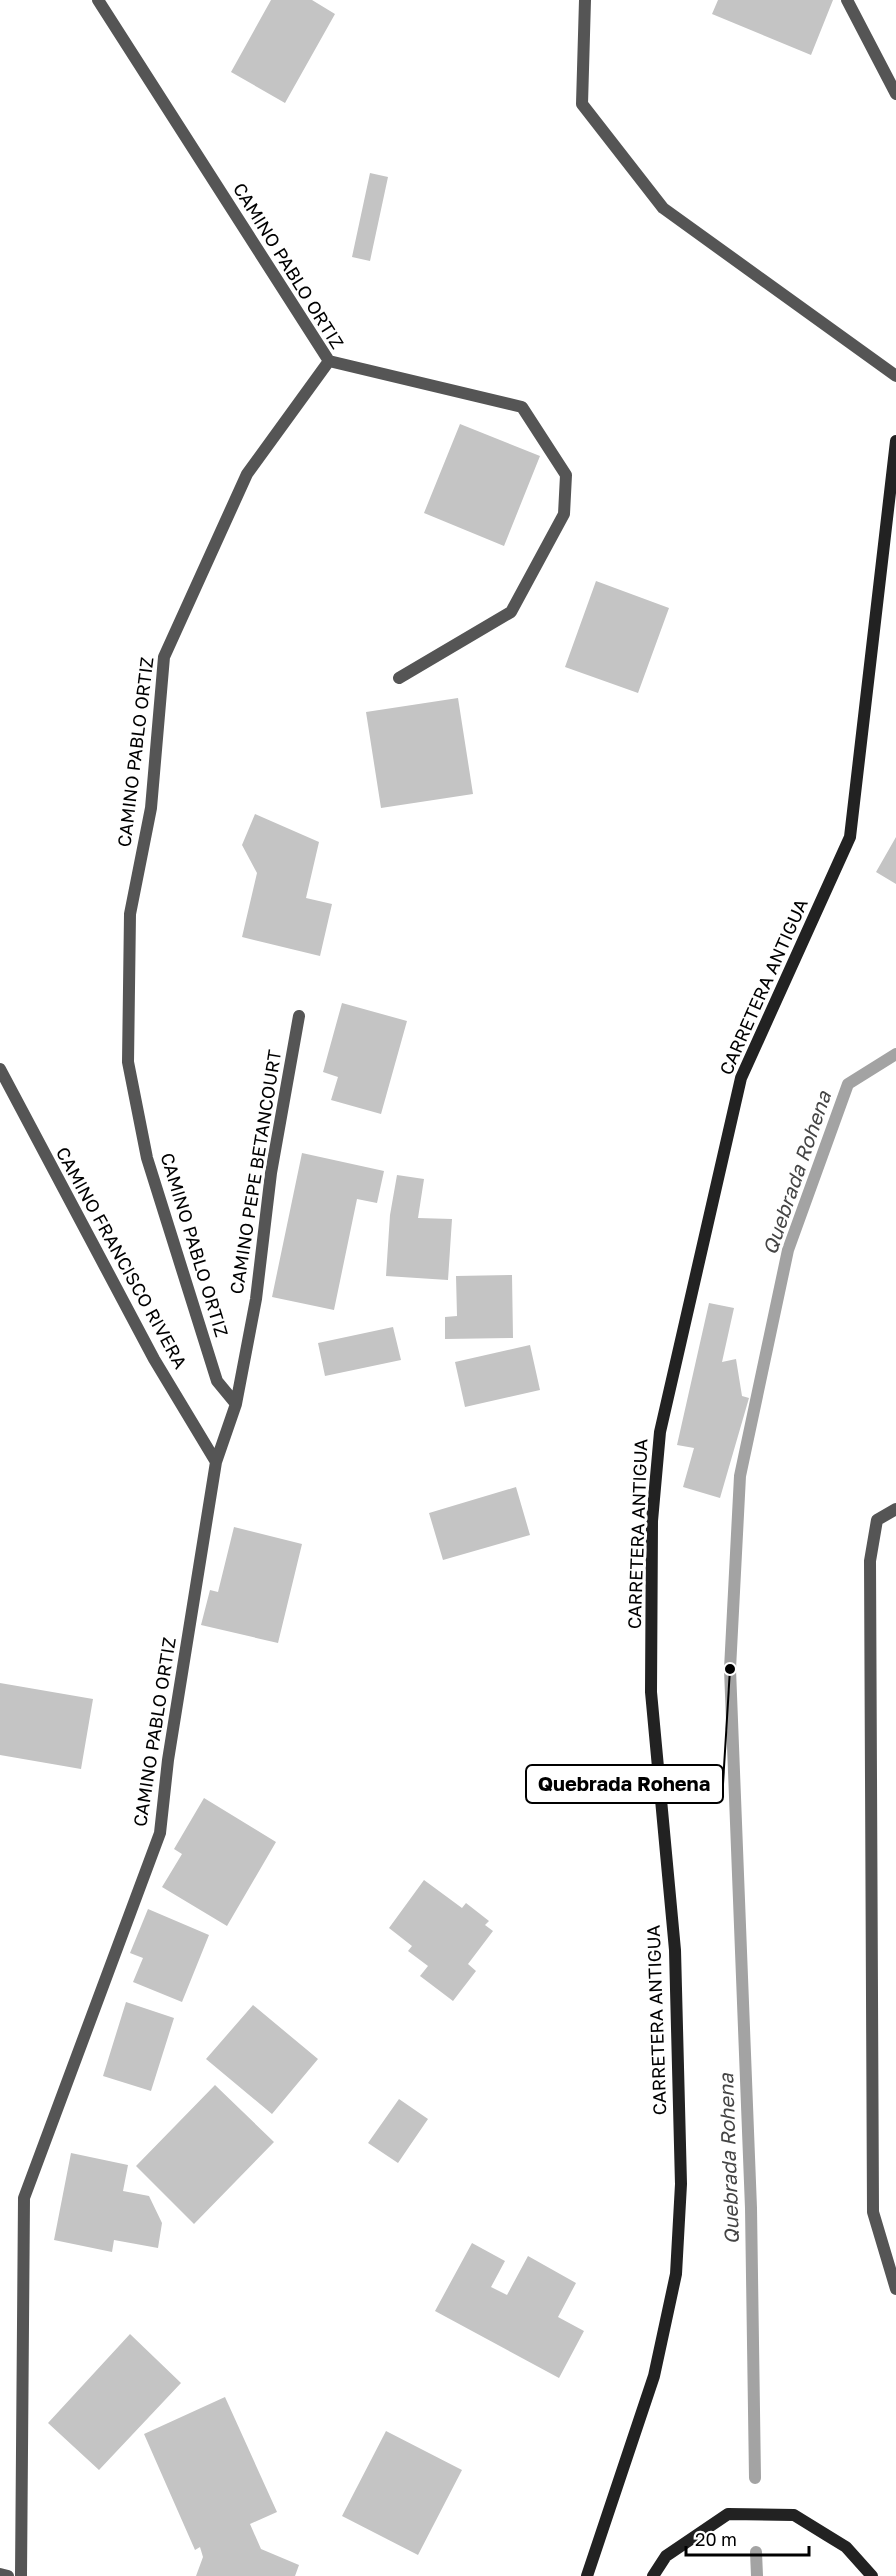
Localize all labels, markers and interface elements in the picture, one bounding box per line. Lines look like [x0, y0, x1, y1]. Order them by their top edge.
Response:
street label: CAMINO PABLO ORTIZ [229, 178, 349, 352]
street label: CAMINO PABLO ORTIZ [112, 656, 158, 848]
street label: CARRETERA ANTIGUA [714, 895, 812, 1078]
street label: CAMINO PEPE BETANCOURT [225, 1048, 285, 1296]
water label: Quebrada Rohena [757, 1087, 835, 1258]
street label: CAMINO FRANCISCO RIVERA [52, 1143, 192, 1372]
street label: CAMINO PABLO ORTIZ [156, 1150, 233, 1339]
street label: CARRETERA ANTIGUA [623, 1438, 651, 1630]
street label: CAMINO PABLO ORTIZ [128, 1636, 180, 1828]
callout: Quebrada Rohena [526, 1765, 723, 1803]
text: Quebrada Rohena [538, 1771, 710, 1795]
street label: CARRETERA ANTIGUA [642, 1924, 670, 2116]
water label: Quebrada Rohena [713, 2072, 743, 2245]
scale bar [686, 2519, 809, 2557]
text: 20 m [695, 2528, 737, 2550]

